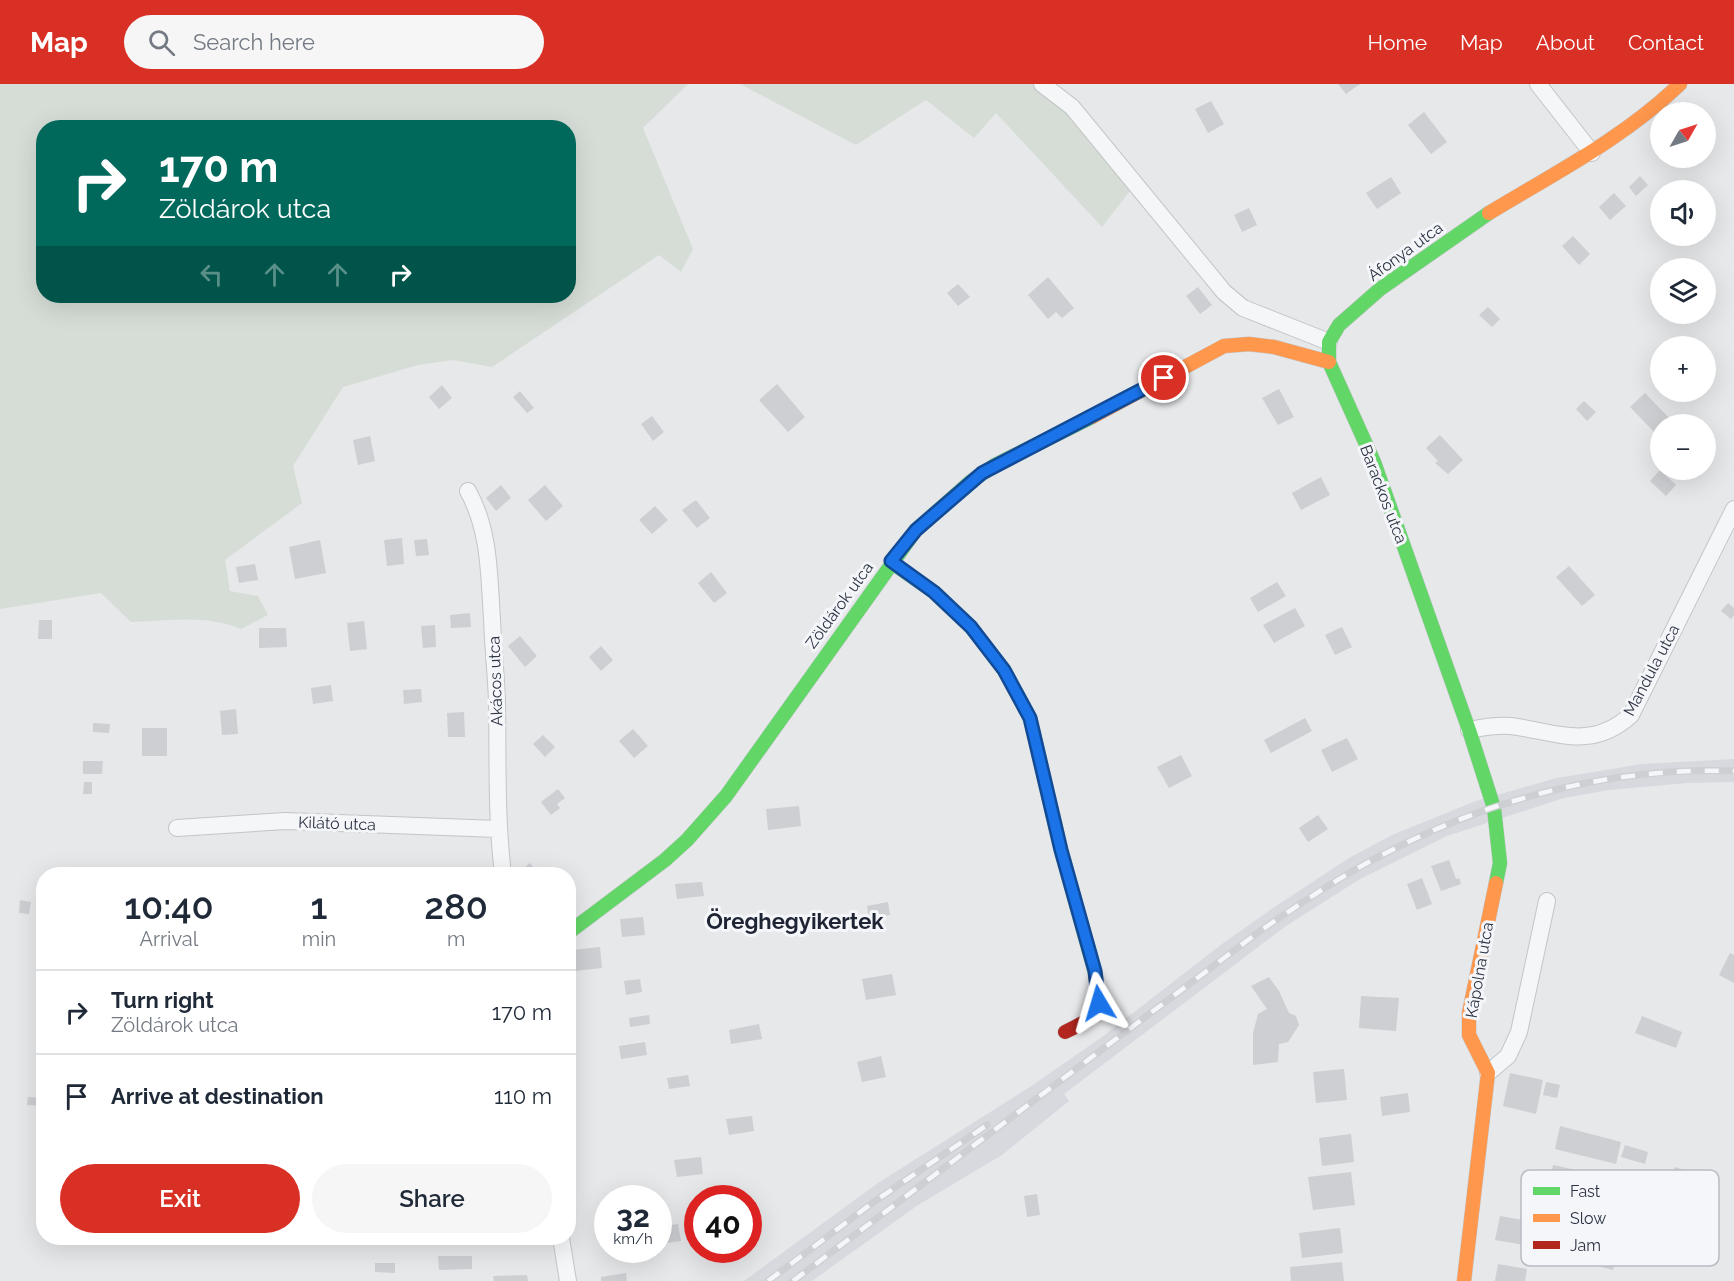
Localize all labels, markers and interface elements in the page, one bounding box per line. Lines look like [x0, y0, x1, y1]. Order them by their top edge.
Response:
search box [124, 15, 544, 69]
text: Map [30, 26, 88, 59]
icon: search [145, 26, 178, 59]
text: Search here [193, 29, 315, 55]
text: Home [1368, 30, 1427, 55]
text: Map [1460, 30, 1503, 55]
text: About [1536, 30, 1595, 55]
text: Contact [1628, 30, 1704, 55]
north arrow [1650, 102, 1716, 168]
map controls [1650, 102, 1716, 480]
text: 170 m [159, 143, 278, 192]
icon: right [60, 144, 138, 222]
button: sound [1650, 180, 1716, 246]
text: Zöldárok utca [159, 193, 331, 224]
street label: Áfonya utca [1364, 217, 1446, 285]
icon: left [195, 258, 228, 291]
icon: ahead [258, 258, 291, 291]
icon: ahead [321, 258, 354, 291]
icon: right [384, 258, 417, 291]
button: layers [1650, 258, 1716, 324]
button: + [1650, 336, 1716, 402]
pin [1138, 352, 1189, 403]
icon: arrive [1147, 361, 1180, 394]
button: − [1650, 414, 1716, 480]
street label: Barackos utca [1356, 442, 1411, 546]
street label: Zöldárok utca [802, 558, 877, 652]
street label: Mandula utca [1619, 621, 1684, 719]
street label: Akácos utca [484, 636, 507, 726]
street label: Kilátó utca [298, 813, 376, 834]
text: 10:40 [124, 885, 214, 927]
text: 1 [311, 885, 327, 927]
text: 280 [424, 885, 488, 927]
district label: Öreghegyikertek [706, 908, 884, 934]
street label: Kápolna utca [1462, 921, 1497, 1020]
text: Arrival [140, 927, 198, 951]
text: min [302, 927, 336, 951]
text: m [447, 927, 465, 951]
position arrow [1067, 971, 1131, 1035]
text: Turn right [111, 987, 214, 1013]
icon: right [60, 996, 93, 1029]
text: 170 m [492, 999, 552, 1025]
text: Zöldárok utca [111, 1013, 239, 1037]
icon: arrive [60, 1080, 93, 1113]
text: Arrive at destination [111, 1083, 324, 1109]
text: 110 m [494, 1083, 552, 1109]
button: Exit [60, 1164, 300, 1233]
button: Share [312, 1164, 552, 1233]
legend [1521, 1170, 1719, 1266]
text: Fast [1570, 1182, 1601, 1201]
speed limit sign: 40 [684, 1185, 762, 1263]
text: 32 [616, 1199, 650, 1234]
text: Slow [1570, 1209, 1606, 1228]
text: km/h [613, 1230, 653, 1248]
text: Jam [1570, 1236, 1601, 1255]

